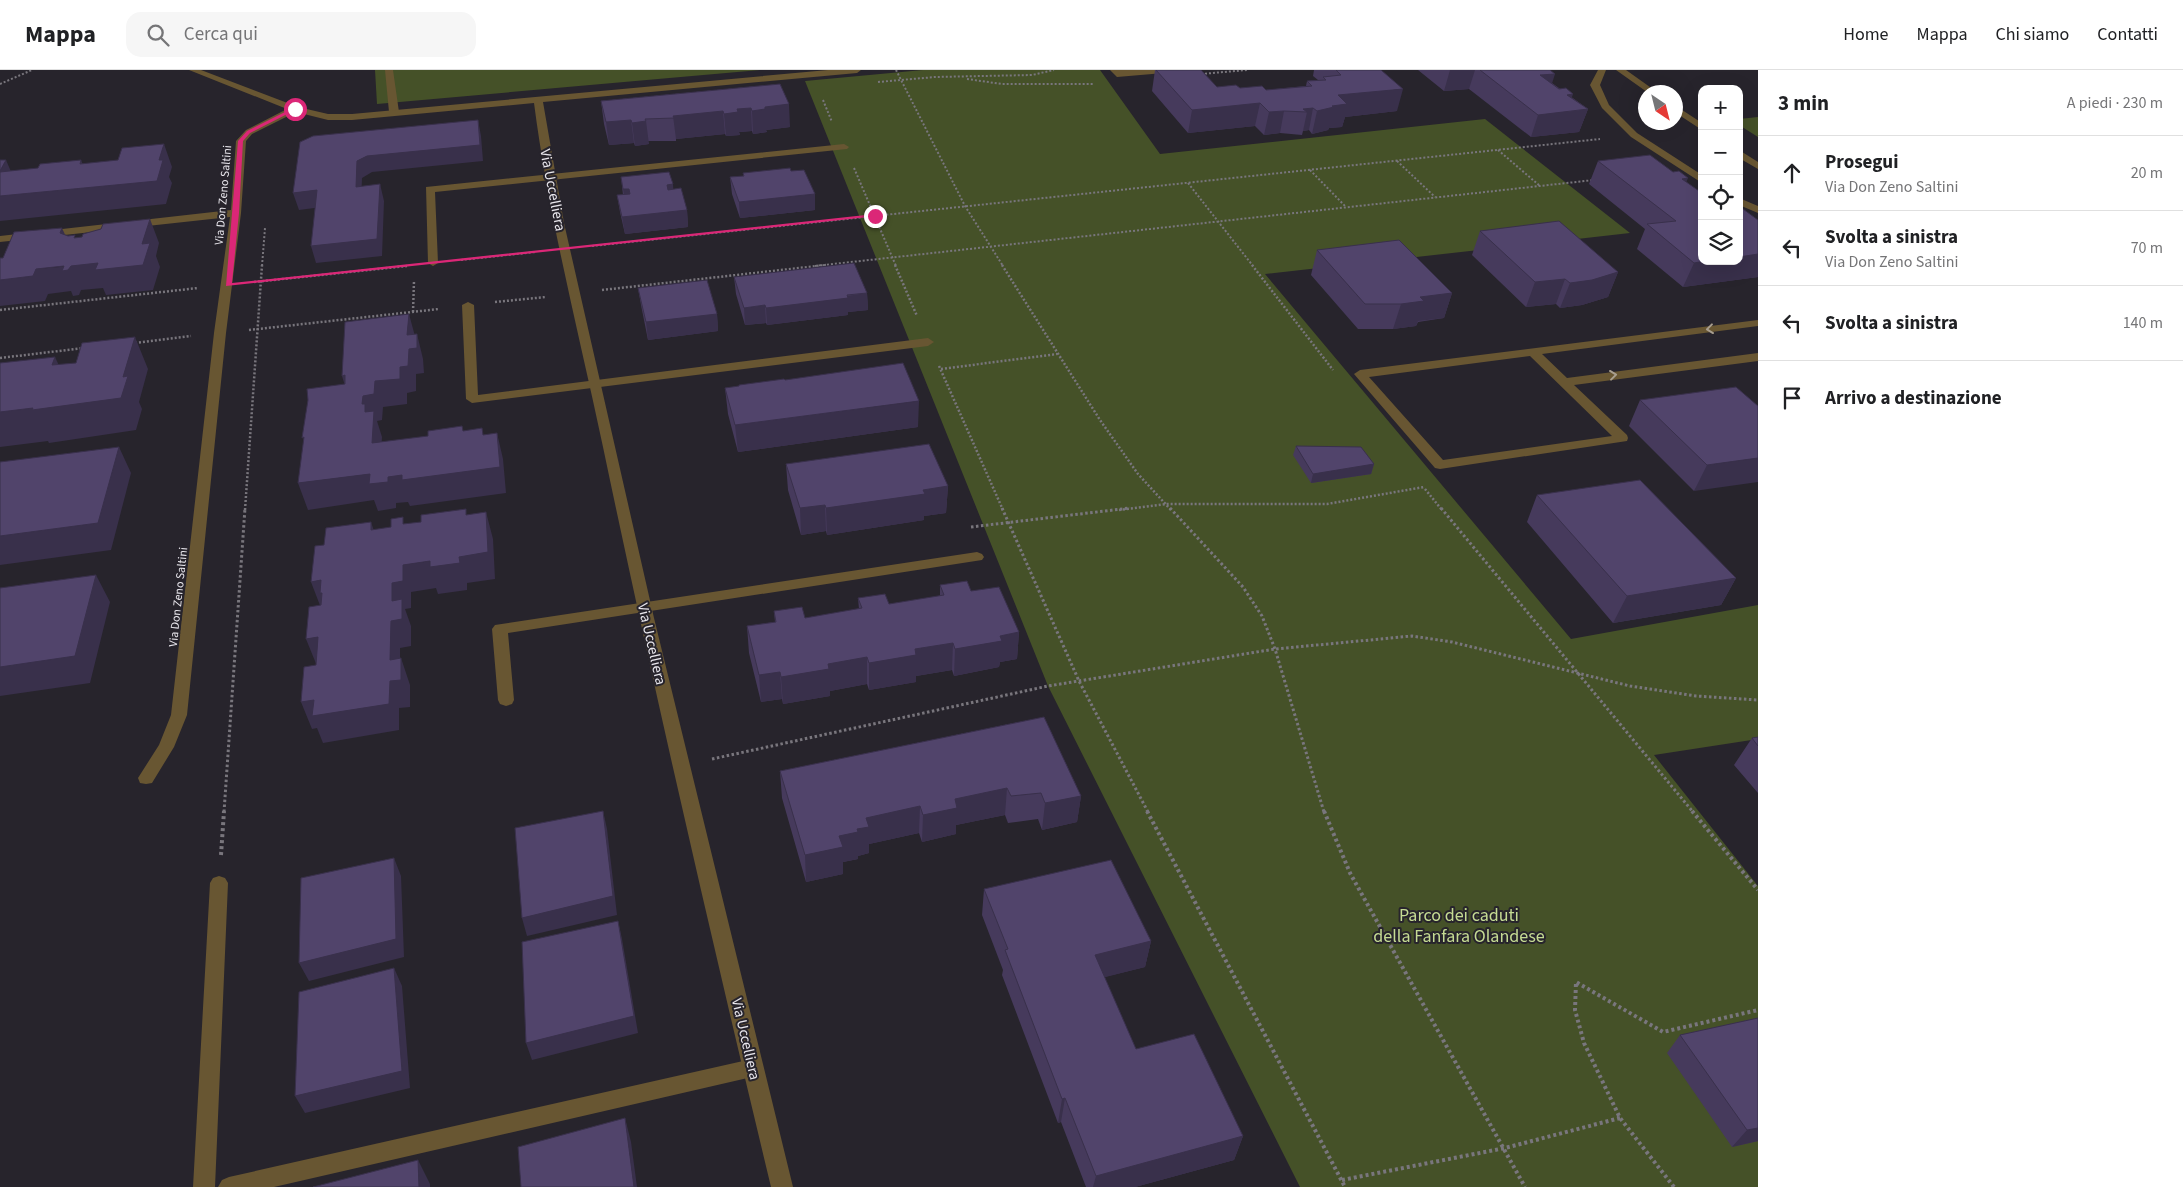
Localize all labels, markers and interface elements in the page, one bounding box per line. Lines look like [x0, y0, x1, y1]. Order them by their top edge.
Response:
search box [126, 12, 476, 57]
text: Mappa [25, 17, 96, 52]
icon: search [144, 21, 172, 49]
text: Cerca qui [184, 21, 258, 48]
text: Home [1843, 22, 1889, 47]
text: Mappa [1917, 22, 1968, 47]
text: Chi siamo [1996, 22, 2069, 47]
text: Contatti [2097, 22, 2158, 47]
north arrow [1638, 85, 1683, 130]
map controls [1698, 85, 1743, 265]
button: + [1698, 85, 1743, 130]
text: 3 min [1778, 88, 1829, 118]
text: A piedi · 230 m [2067, 92, 2163, 114]
route start [284, 98, 307, 121]
button: − [1698, 130, 1743, 175]
street label: Via Don Zeno Saltini [211, 144, 236, 246]
street label: Via Uccelliera [534, 147, 571, 233]
text: Prosegui [1825, 149, 1898, 176]
icon: ahead [1778, 159, 1806, 187]
text: 20 m [2131, 162, 2163, 184]
button: locate [1698, 175, 1743, 220]
text: Via Don Zeno Saltini [1825, 176, 1958, 198]
route end [864, 205, 887, 228]
button: layers [1698, 220, 1743, 265]
text: Svolta a sinistra [1825, 224, 1958, 251]
icon: left [1778, 234, 1806, 262]
text: 70 m [2131, 237, 2163, 259]
text: Via Don Zeno Saltini [1825, 251, 1958, 273]
icon: left [1778, 309, 1806, 337]
text: Svolta a sinistra [1825, 310, 1958, 337]
text: 140 m [2123, 312, 2163, 334]
one-way arrow [1705, 323, 1713, 334]
one-way arrow [1610, 370, 1618, 381]
icon: arrive [1778, 384, 1806, 412]
text: Arrivo a destinazione [1825, 385, 2002, 412]
street label: Via Don Zeno Saltini [165, 546, 192, 648]
street label: Via Uccelliera [632, 601, 671, 687]
park label: Parco dei caduti della Fanfara Olandese [1373, 903, 1545, 949]
street label: Via Uccelliera [726, 996, 765, 1082]

